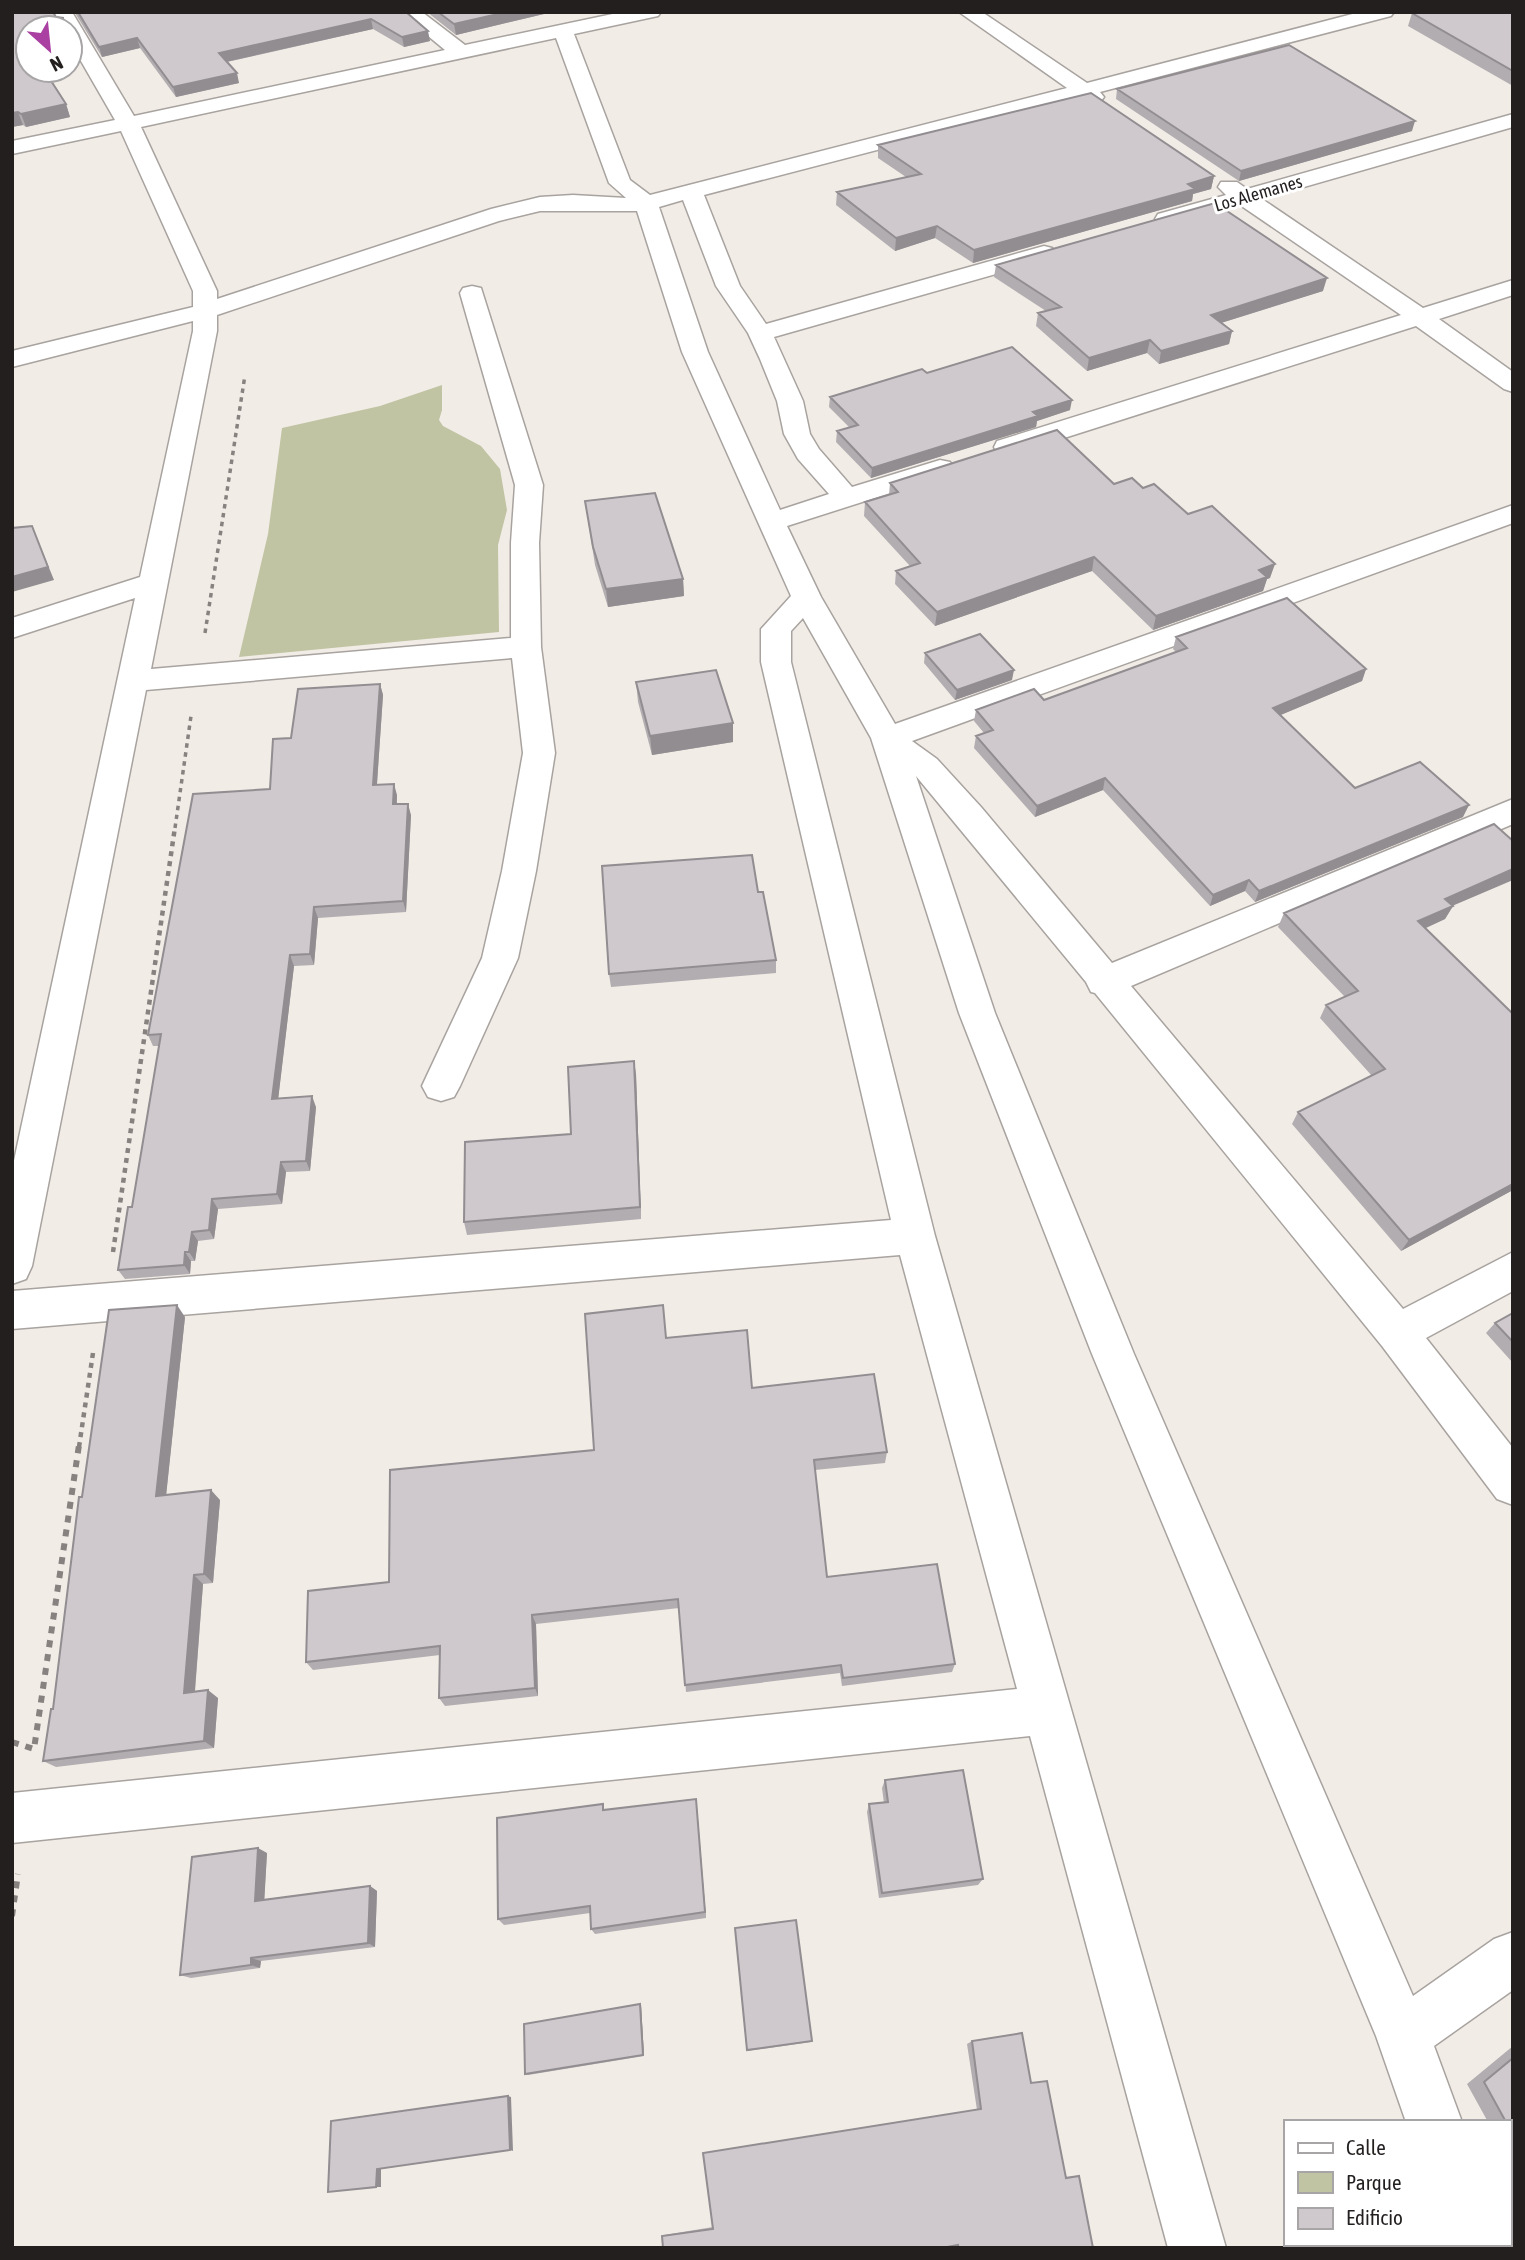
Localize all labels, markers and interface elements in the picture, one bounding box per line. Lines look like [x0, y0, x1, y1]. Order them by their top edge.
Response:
north arrow [14, 14, 84, 84]
text: N [47, 52, 67, 76]
street label: Los Alemanes [1212, 170, 1304, 216]
legend [1284, 2120, 1511, 2246]
text: Calle [1346, 2135, 1386, 2159]
text: Parque [1346, 2170, 1401, 2194]
text: Edificio [1346, 2205, 1403, 2229]

